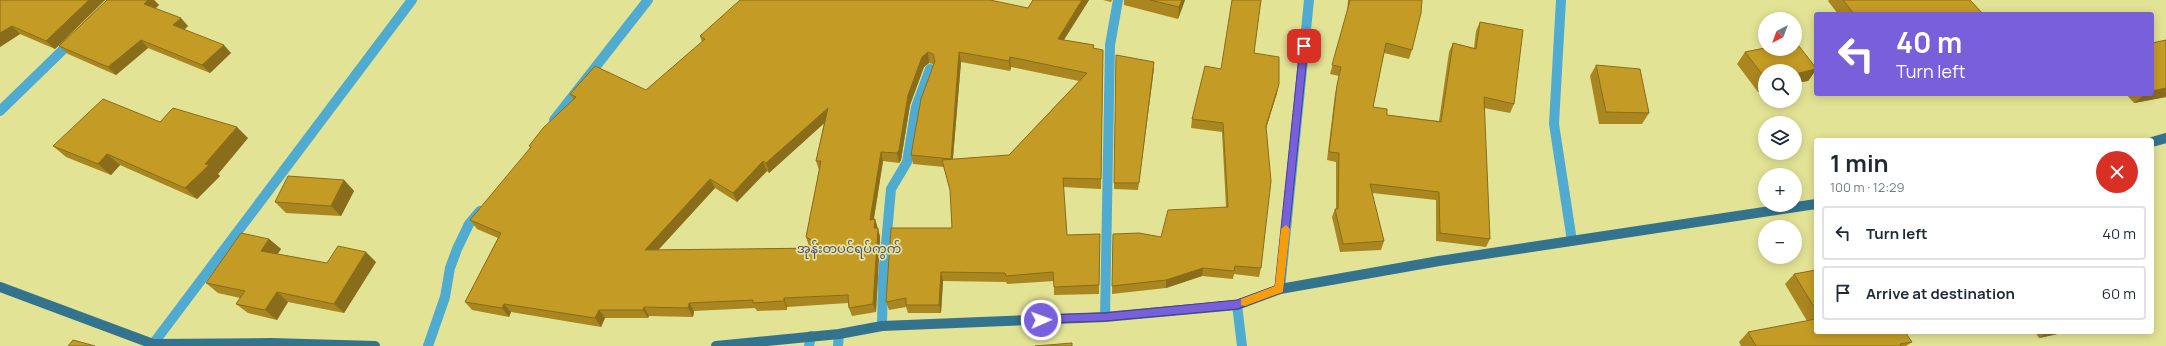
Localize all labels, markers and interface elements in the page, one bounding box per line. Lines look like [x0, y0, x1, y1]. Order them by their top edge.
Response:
north arrow [1758, 12, 1802, 56]
map controls [1758, 12, 1802, 264]
text: 40 m [1896, 23, 1962, 61]
icon: left [1830, 28, 1882, 80]
pin [1287, 29, 1321, 63]
icon: arrive [1293, 35, 1315, 57]
text: Turn left [1896, 59, 1966, 83]
button: search [1758, 64, 1802, 108]
button: layers [1758, 116, 1802, 160]
text: 1 min [1830, 146, 1889, 179]
button: close [2096, 151, 2138, 193]
button: + [1758, 168, 1802, 212]
text: 100 m · 12:29 [1830, 178, 1905, 196]
button: − [1758, 220, 1802, 264]
icon: left [1832, 222, 1854, 244]
text: Turn left [1866, 223, 1928, 244]
text: 40 m [2102, 223, 2136, 244]
district label: အုန်းတပင်ရပ်ကွက် [797, 239, 901, 259]
icon: arrive [1832, 282, 1854, 304]
text: Arrive at destination [1866, 283, 2015, 304]
text: 60 m [2102, 283, 2136, 304]
position arrow [1020, 299, 1062, 341]

